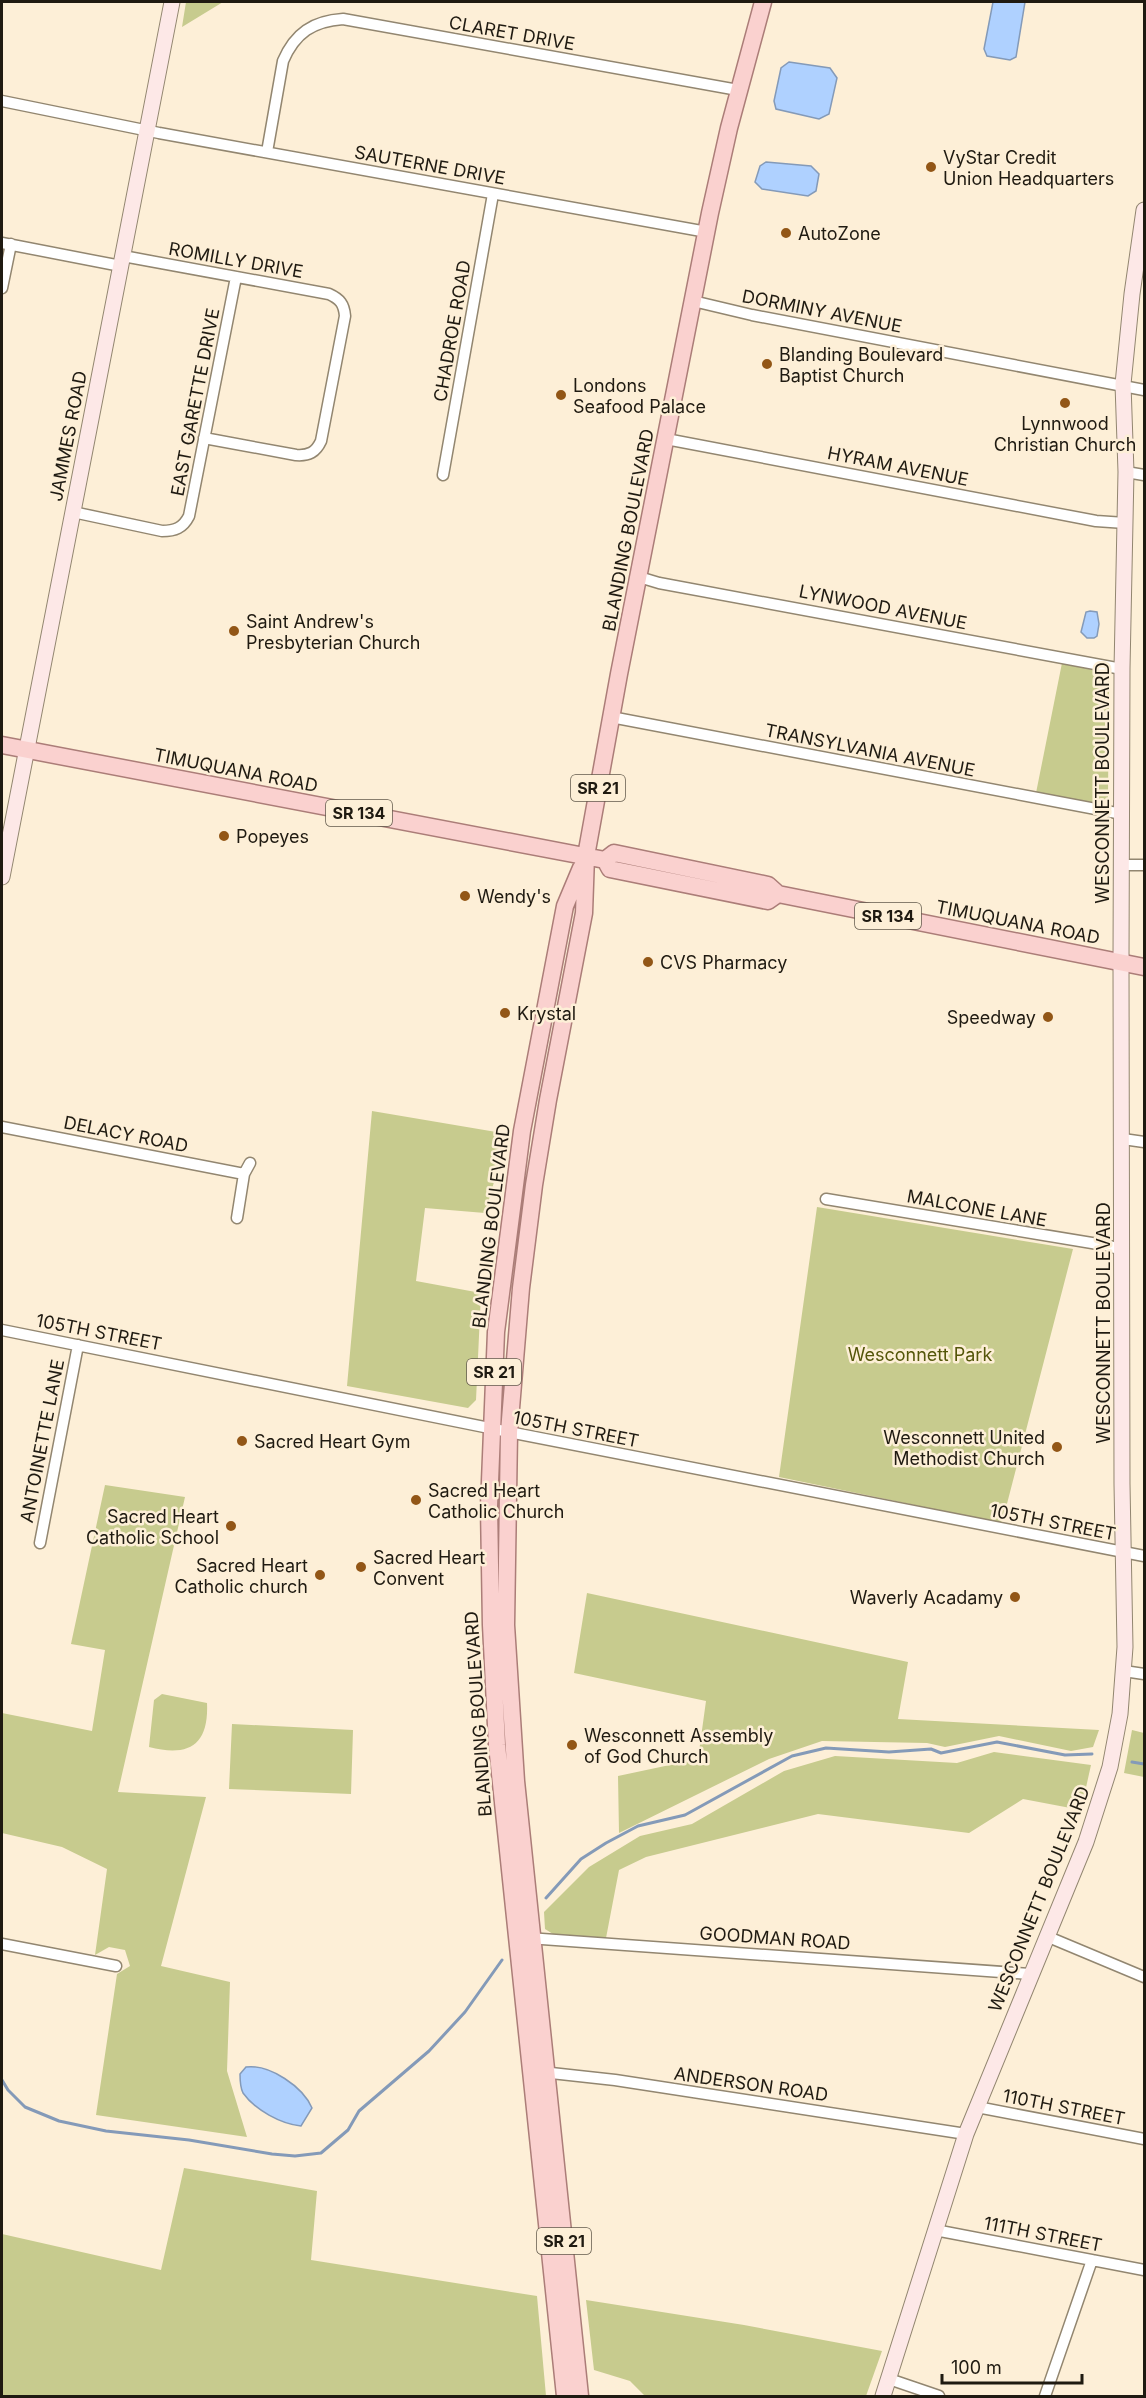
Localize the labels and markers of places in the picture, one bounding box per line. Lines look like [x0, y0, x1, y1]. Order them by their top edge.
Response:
place label: VyStar Credit Union Headquarters [943, 147, 1114, 189]
marker: VyStar Credit Union Headquarters [924, 160, 938, 174]
place label: AutoZone [798, 223, 881, 244]
marker: AutoZone [779, 226, 793, 240]
place label: Blanding Boulevard Baptist Church [779, 344, 943, 386]
marker: Blanding Boulevard Baptist Church [760, 357, 774, 371]
place label: Londons Seafood Palace [573, 375, 706, 417]
marker: Londons Seafood Palace [554, 388, 568, 402]
marker: Lynnwood Christian Church [1058, 396, 1072, 410]
place label: Lynnwood Christian Church [994, 413, 1136, 455]
place label: Saint Andrew's Presbyterian Church [246, 611, 420, 653]
marker: Saint Andrew's Presbyterian Church [227, 624, 241, 638]
place label: Popeyes [236, 826, 309, 847]
marker: Popeyes [217, 829, 231, 843]
place label: Wendy's [477, 886, 551, 907]
marker: Wendy's [458, 889, 472, 903]
place label: CVS Pharmacy [660, 952, 787, 973]
marker: CVS Pharmacy [641, 955, 655, 969]
place label: Krystal [517, 1003, 576, 1024]
marker: Krystal [498, 1006, 512, 1020]
place label: Speedway [947, 1007, 1036, 1028]
marker: Speedway [1041, 1010, 1055, 1024]
place label: Wesconnett United Methodist Church [883, 1427, 1045, 1469]
place label: Sacred Heart Gym [254, 1431, 410, 1452]
marker: Sacred Heart Gym [235, 1434, 249, 1448]
marker: Wesconnett United Methodist Church [1050, 1440, 1064, 1454]
place label: Sacred Heart Catholic Church [428, 1480, 565, 1522]
marker: Sacred Heart Catholic Church [409, 1493, 423, 1507]
place label: Sacred Heart Catholic School [86, 1506, 219, 1548]
marker: Sacred Heart Catholic School [224, 1519, 238, 1533]
place label: Sacred Heart Convent [373, 1547, 485, 1589]
place label: Sacred Heart Catholic church [174, 1555, 308, 1597]
marker: Sacred Heart Convent [354, 1560, 368, 1574]
marker: Sacred Heart Catholic church [313, 1568, 327, 1582]
place label: Waverly Acadamy [850, 1587, 1003, 1608]
marker: Waverly Acadamy [1008, 1590, 1022, 1604]
place label: Wesconnett Assembly of God Church [584, 1725, 773, 1767]
marker: Wesconnett Assembly of God Church [565, 1738, 579, 1752]

